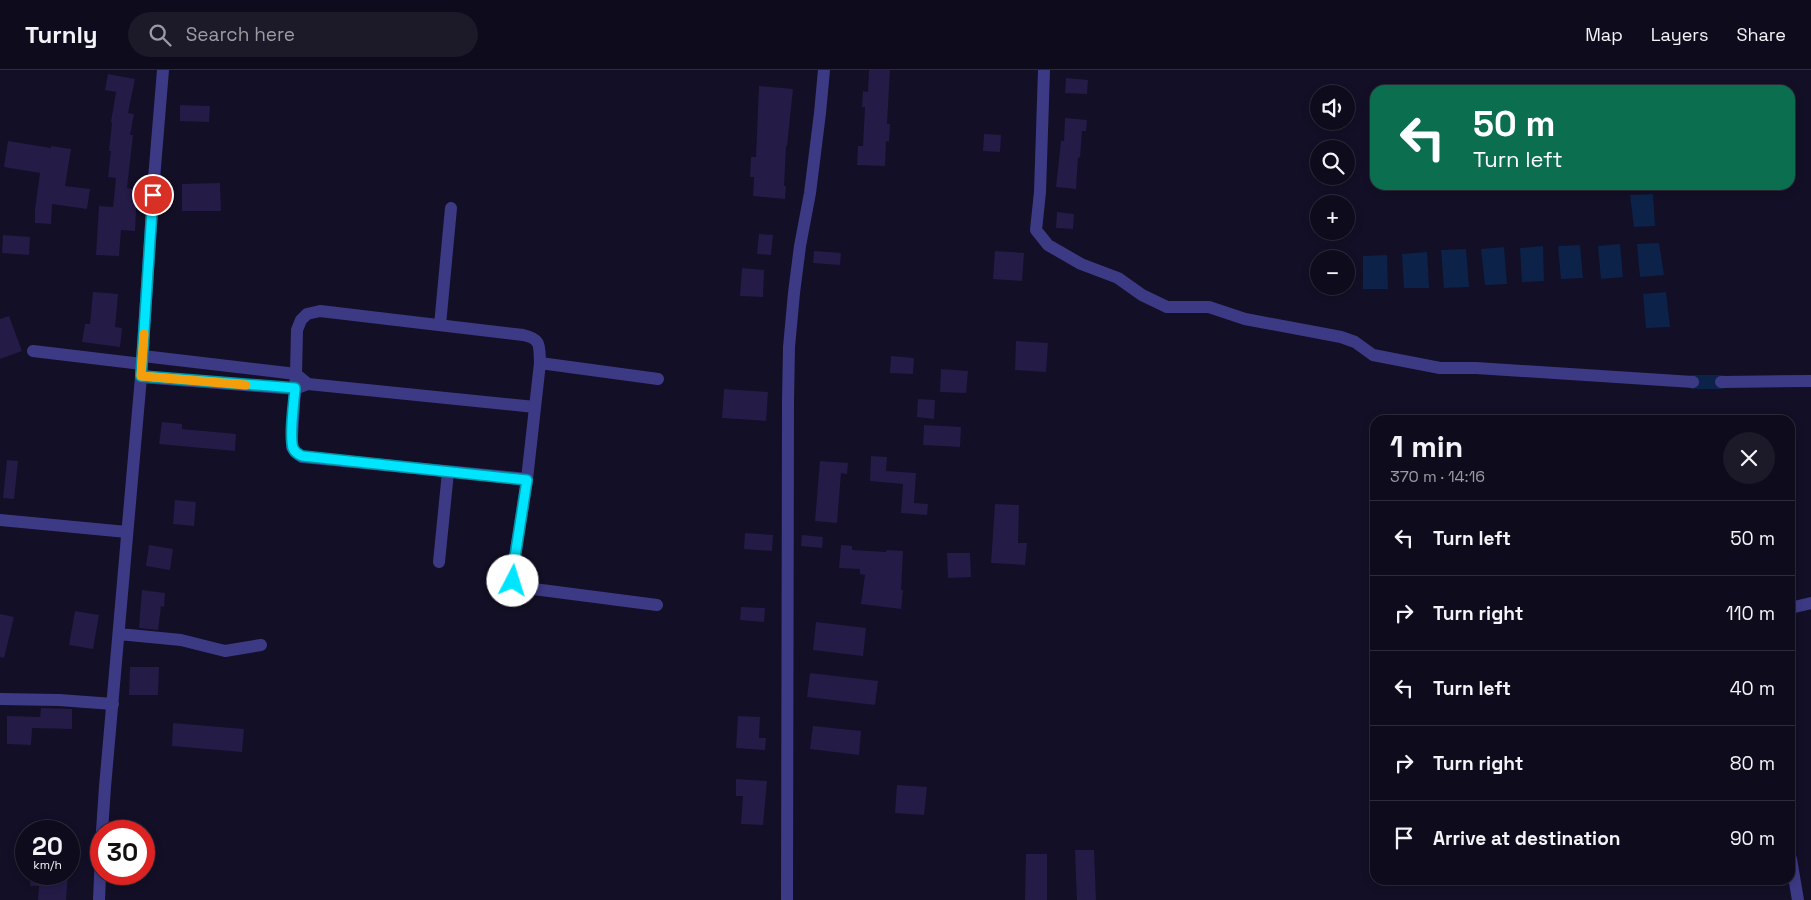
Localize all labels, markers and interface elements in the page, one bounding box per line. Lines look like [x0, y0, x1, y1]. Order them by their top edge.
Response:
search box [128, 12, 478, 57]
text: Turnly [25, 19, 98, 50]
icon: search [146, 21, 174, 49]
text: Search here [186, 22, 295, 47]
text: Map [1585, 23, 1623, 46]
text: Layers [1651, 23, 1708, 46]
text: Share [1736, 23, 1786, 46]
map controls [1310, 85, 1355, 295]
button: sound [1310, 85, 1355, 130]
text: 50 m [1473, 102, 1555, 146]
icon: left [1390, 105, 1455, 170]
button: search [1310, 140, 1355, 185]
text: Turn left [1473, 145, 1563, 173]
pin [132, 174, 174, 216]
icon: arrive [139, 181, 167, 209]
button: + [1310, 195, 1355, 240]
button: − [1310, 250, 1355, 295]
text: 1 min [1390, 427, 1463, 466]
button: close [1723, 432, 1775, 484]
text: 370 m · 14:16 [1390, 466, 1485, 487]
icon: left [1390, 524, 1418, 552]
text: Turn left [1433, 526, 1511, 551]
text: 50 m [1730, 526, 1775, 551]
position arrow [486, 554, 538, 606]
icon: right [1390, 599, 1418, 627]
text: Turn right [1433, 601, 1523, 626]
text: 110 m [1726, 601, 1775, 626]
icon: left [1390, 674, 1418, 702]
text: Turn left [1433, 676, 1511, 701]
text: 40 m [1730, 676, 1775, 701]
icon: right [1390, 749, 1418, 777]
text: Turn right [1433, 751, 1523, 776]
text: 80 m [1730, 751, 1775, 776]
speed limit sign: 30 [90, 820, 155, 885]
icon: arrive [1390, 824, 1418, 852]
text: Arrive at destination [1433, 826, 1621, 851]
text: 90 m [1730, 826, 1775, 851]
text: 20 [32, 830, 63, 862]
text: km/h [33, 857, 62, 873]

